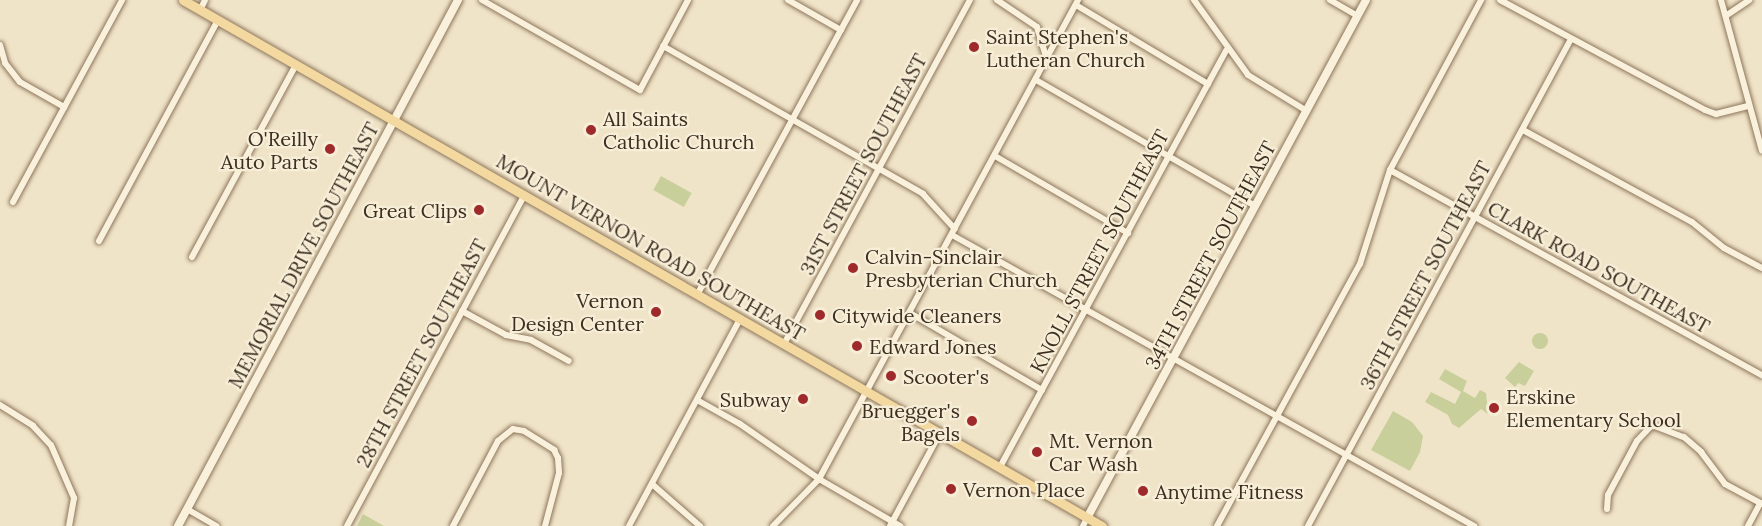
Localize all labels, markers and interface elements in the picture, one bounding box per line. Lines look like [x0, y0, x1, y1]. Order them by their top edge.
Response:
place label: Saint Stephen's Lutheran Church [986, 24, 1145, 71]
marker: Saint Stephen's Lutheran Church [967, 40, 981, 54]
street label: 31ST STREET SOUTHEAST [794, 49, 932, 279]
place label: All Saints Catholic Church [603, 106, 755, 153]
street label: MEMORIAL DRIVE SOUTHEAST [223, 118, 383, 392]
marker: All Saints Catholic Church [584, 123, 598, 137]
street label: KNOLL STREET SOUTHEAST [1025, 125, 1173, 377]
place label: O'Reilly Auto Parts [221, 126, 318, 173]
street label: 34TH STREET SOUTHEAST [1140, 137, 1280, 373]
marker: O'Reilly Auto Parts [323, 142, 337, 156]
street label: MOUNT VERNON ROAD SOUTHEAST [492, 149, 810, 345]
street label: 36TH STREET SOUTHEAST [1354, 156, 1496, 394]
street label: CLARK ROAD SOUTHEAST [1484, 196, 1714, 338]
place label: Great Clips [363, 198, 467, 222]
marker: Great Clips [472, 203, 486, 217]
street label: 28TH STREET SOUTHEAST [351, 235, 491, 471]
place label: Calvin-Sinclair Presbyterian Church [865, 244, 1057, 291]
marker: Calvin-Sinclair Presbyterian Church [846, 261, 860, 275]
place label: Vernon Design Center [511, 288, 644, 335]
place label: Citywide Cleaners [832, 303, 1001, 327]
marker: Vernon Design Center [649, 305, 663, 319]
marker: Citywide Cleaners [813, 308, 827, 322]
place label: Edward Jones [869, 334, 996, 358]
marker: Edward Jones [850, 339, 864, 353]
place label: Scooter's [903, 364, 989, 388]
marker: Scooter's [884, 369, 898, 383]
place label: Erskine Elementary School [1506, 384, 1681, 431]
place label: Subway [720, 387, 791, 411]
marker: Subway [796, 392, 810, 406]
place label: Bruegger's Bagels [861, 398, 960, 445]
marker: Erskine Elementary School [1487, 401, 1501, 415]
marker: Bruegger's Bagels [965, 414, 979, 428]
place label: Mt. Vernon Car Wash [1049, 428, 1153, 475]
marker: Mt. Vernon Car Wash [1030, 445, 1044, 459]
place label: Vernon Place [963, 477, 1085, 501]
place label: Anytime Fitness [1155, 479, 1304, 503]
marker: Vernon Place [944, 482, 958, 496]
marker: Anytime Fitness [1136, 484, 1150, 498]

